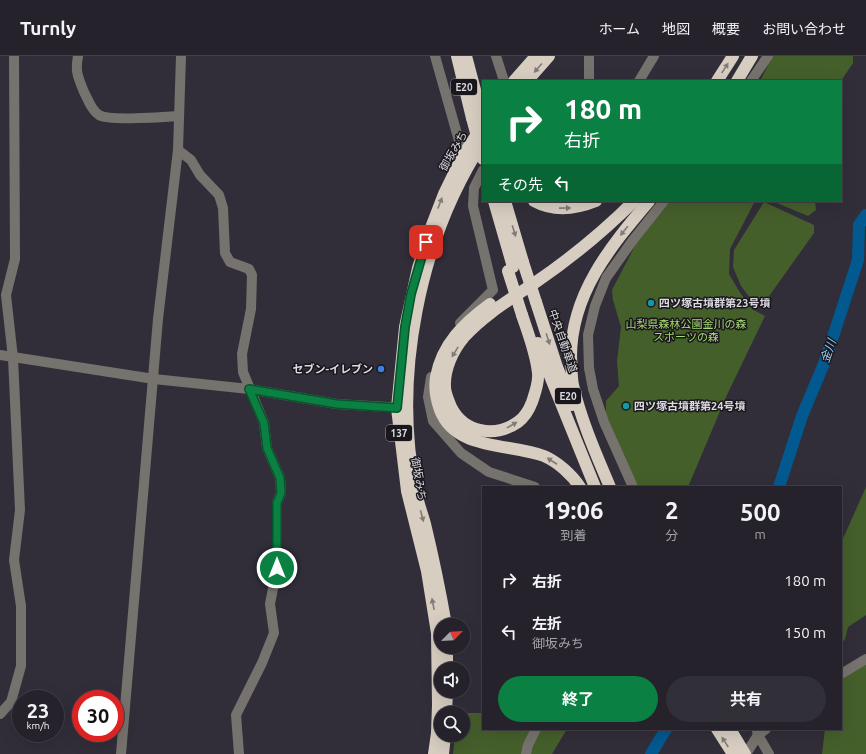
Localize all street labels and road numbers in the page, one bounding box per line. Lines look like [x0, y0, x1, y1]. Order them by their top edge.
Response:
road number: E20 [451, 79, 477, 95]
street label: 御坂みち [436, 129, 469, 174]
street label: 中央自動車道 [547, 308, 579, 374]
road number: E20 [555, 388, 581, 404]
road number: 137 [386, 425, 412, 441]
street label: 御坂みち [409, 455, 429, 502]

